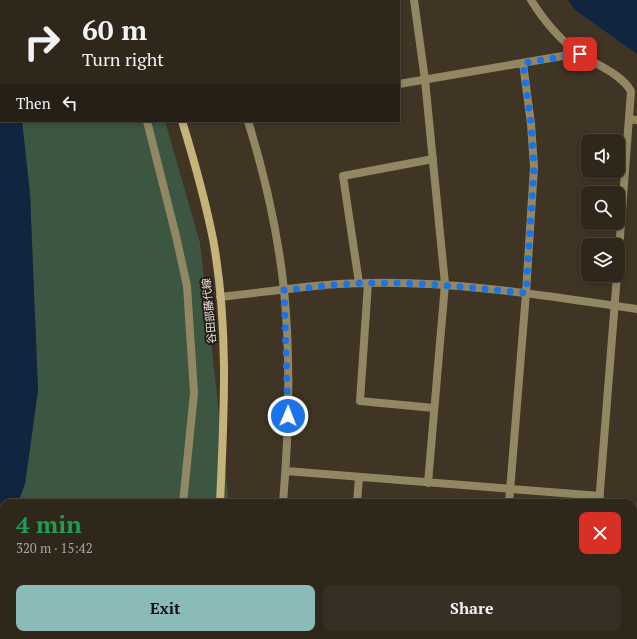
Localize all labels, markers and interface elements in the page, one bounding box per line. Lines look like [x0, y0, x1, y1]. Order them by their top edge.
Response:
text: 60 m [82, 11, 147, 48]
icon: right [16, 16, 68, 68]
pin [563, 37, 597, 71]
icon: arrive [569, 43, 591, 65]
text: Turn right [82, 47, 164, 71]
icon: left [59, 92, 81, 114]
text: Then [16, 93, 51, 113]
map controls [581, 134, 625, 282]
button: sound [581, 134, 625, 178]
button: search [581, 186, 625, 230]
button: layers [581, 238, 625, 282]
street label: 谷田部藤代線 [199, 278, 219, 344]
position arrow [267, 395, 309, 437]
text: 4 min [16, 508, 82, 540]
button: close [579, 512, 621, 554]
text: 320 m · 15:42 [16, 539, 93, 557]
button: Exit [16, 585, 315, 631]
button: Share [323, 585, 621, 631]

